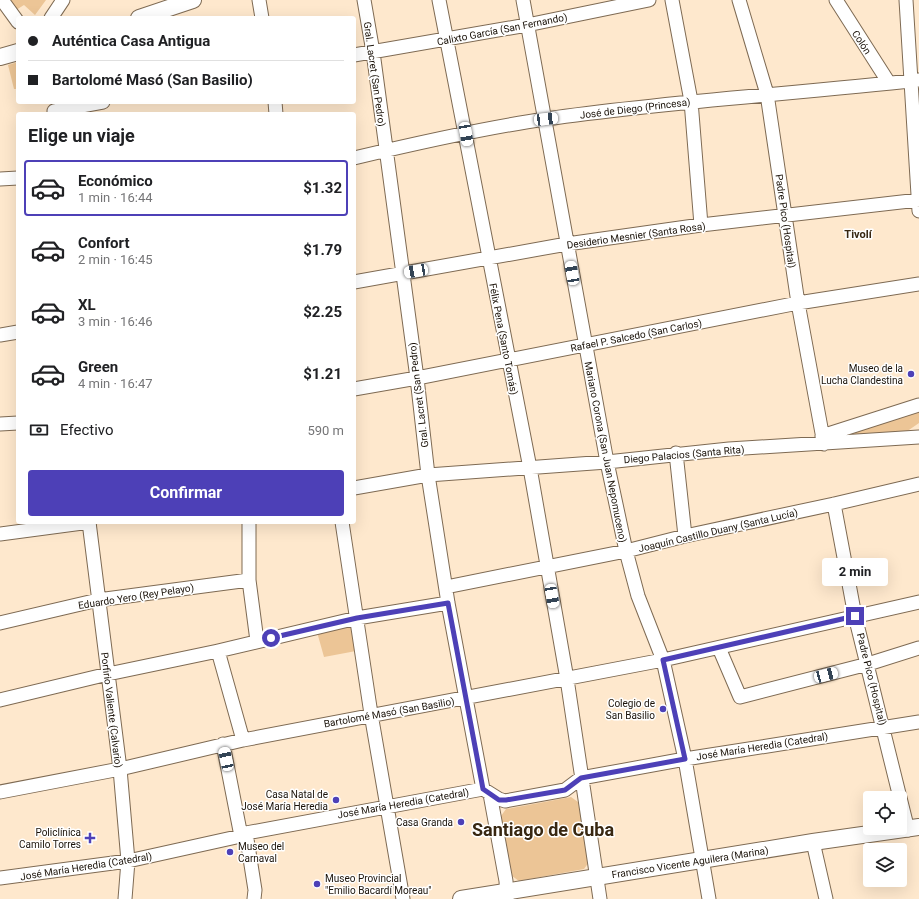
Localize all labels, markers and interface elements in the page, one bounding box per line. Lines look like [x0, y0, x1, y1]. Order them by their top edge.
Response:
street label: Calixto García (San Fernando) [436, 11, 568, 49]
street label: Gral. Lacret (San Pedro) [361, 21, 387, 127]
street label: Colón [850, 28, 873, 56]
text: Auténtica Casa Antigua [52, 32, 210, 50]
text: Bartolomé Masó (San Basilio) [52, 71, 253, 89]
street label: José de Diego (Princesa) [579, 96, 691, 122]
car [533, 112, 559, 126]
car [458, 121, 474, 147]
text: Elige un viaje [28, 125, 135, 146]
icon: car [30, 170, 66, 206]
text: Económico [78, 172, 153, 190]
street label: Padre Pico (Hospital) [772, 173, 798, 269]
text: $1.32 [303, 179, 342, 197]
text: 1 min · 16:44 [78, 190, 153, 205]
street label: Desiderio Mesnier (Santa Rosa) [566, 220, 706, 252]
district label: Tivolí [844, 228, 873, 241]
icon: car [30, 232, 66, 268]
text: Confort [78, 234, 129, 252]
text: $1.79 [303, 241, 342, 259]
text: 2 min · 16:45 [78, 252, 153, 267]
car [564, 260, 580, 286]
car [403, 263, 429, 279]
street label: Félix Pena (Santo Tomás) [486, 282, 520, 396]
icon: car [30, 294, 66, 330]
text: XL [78, 296, 96, 314]
text: $2.25 [303, 303, 342, 321]
text: 3 min · 16:46 [78, 314, 153, 329]
street label: Rafael P. Salcedo (San Carlos) [569, 317, 703, 355]
street label: Gral. Lacret (San Pedro) [407, 342, 431, 448]
icon: car [30, 356, 66, 392]
text: Green [78, 358, 118, 376]
street label: Mariano Corona (San Juan Nepomuceno) [582, 361, 628, 544]
place label: Museo de la Lucha Clandestina [821, 363, 903, 386]
text: $1.21 [303, 365, 342, 383]
marker: Museo de la Lucha Clandestina [906, 369, 916, 379]
text: 4 min · 16:47 [78, 376, 153, 391]
icon: cash [28, 419, 50, 441]
text: Efectivo [60, 421, 114, 439]
text: 590 m [307, 423, 344, 438]
street label: Diego Palacios (Santa Rita) [623, 444, 745, 466]
button: Confirmar [28, 470, 344, 516]
street label: Joaquín Castillo Duany (Santa Lucía) [637, 507, 799, 555]
callout: 2 min [822, 558, 888, 586]
text: 2 min [839, 564, 871, 579]
street label: Eduardo Yero (Rey Pelayo) [77, 582, 195, 612]
car [544, 583, 560, 609]
route end [846, 607, 864, 625]
route start [262, 629, 280, 647]
street label: Padre Pico (Hospital) [854, 632, 888, 727]
street label: Porfirio Valiente (Calvario) [98, 652, 124, 769]
car [813, 666, 839, 684]
street label: Bartolomé Masó (San Basilio) [323, 696, 455, 730]
place label: Colegio de San Basilio [606, 698, 655, 721]
marker: Colegio de San Basilio [658, 704, 668, 714]
street label: José María Heredia (Catedral) [695, 731, 829, 763]
car [218, 746, 234, 772]
street label: José María Heredia (Catedral) [337, 787, 470, 821]
place label: Casa Natal de José María Heredia [241, 789, 328, 812]
map controls [863, 791, 907, 887]
button: locate [863, 791, 907, 835]
marker: Casa Natal de José María Heredia [331, 795, 341, 805]
place label: Casa Granda [396, 817, 453, 828]
marker: Casa Granda [456, 817, 466, 827]
district label: Santiago de Cuba [472, 819, 614, 840]
place label: Policlínica Camilo Torres [19, 827, 81, 850]
marker: Policlínica Camilo Torres [84, 832, 96, 844]
place label: Museo del Carnaval [238, 841, 284, 864]
button: layers [863, 843, 907, 887]
street label: Francisco Vicente Aguilera (Marina) [611, 845, 769, 881]
marker: Museo del Carnaval [225, 847, 235, 857]
street label: José María Heredia (Catedral) [19, 851, 153, 883]
place label: Museo Provincial "Emilio Bacardí Moreau" [325, 873, 432, 896]
marker: Museo Provincial "Emilio Bacardí Moreau" [312, 879, 322, 889]

